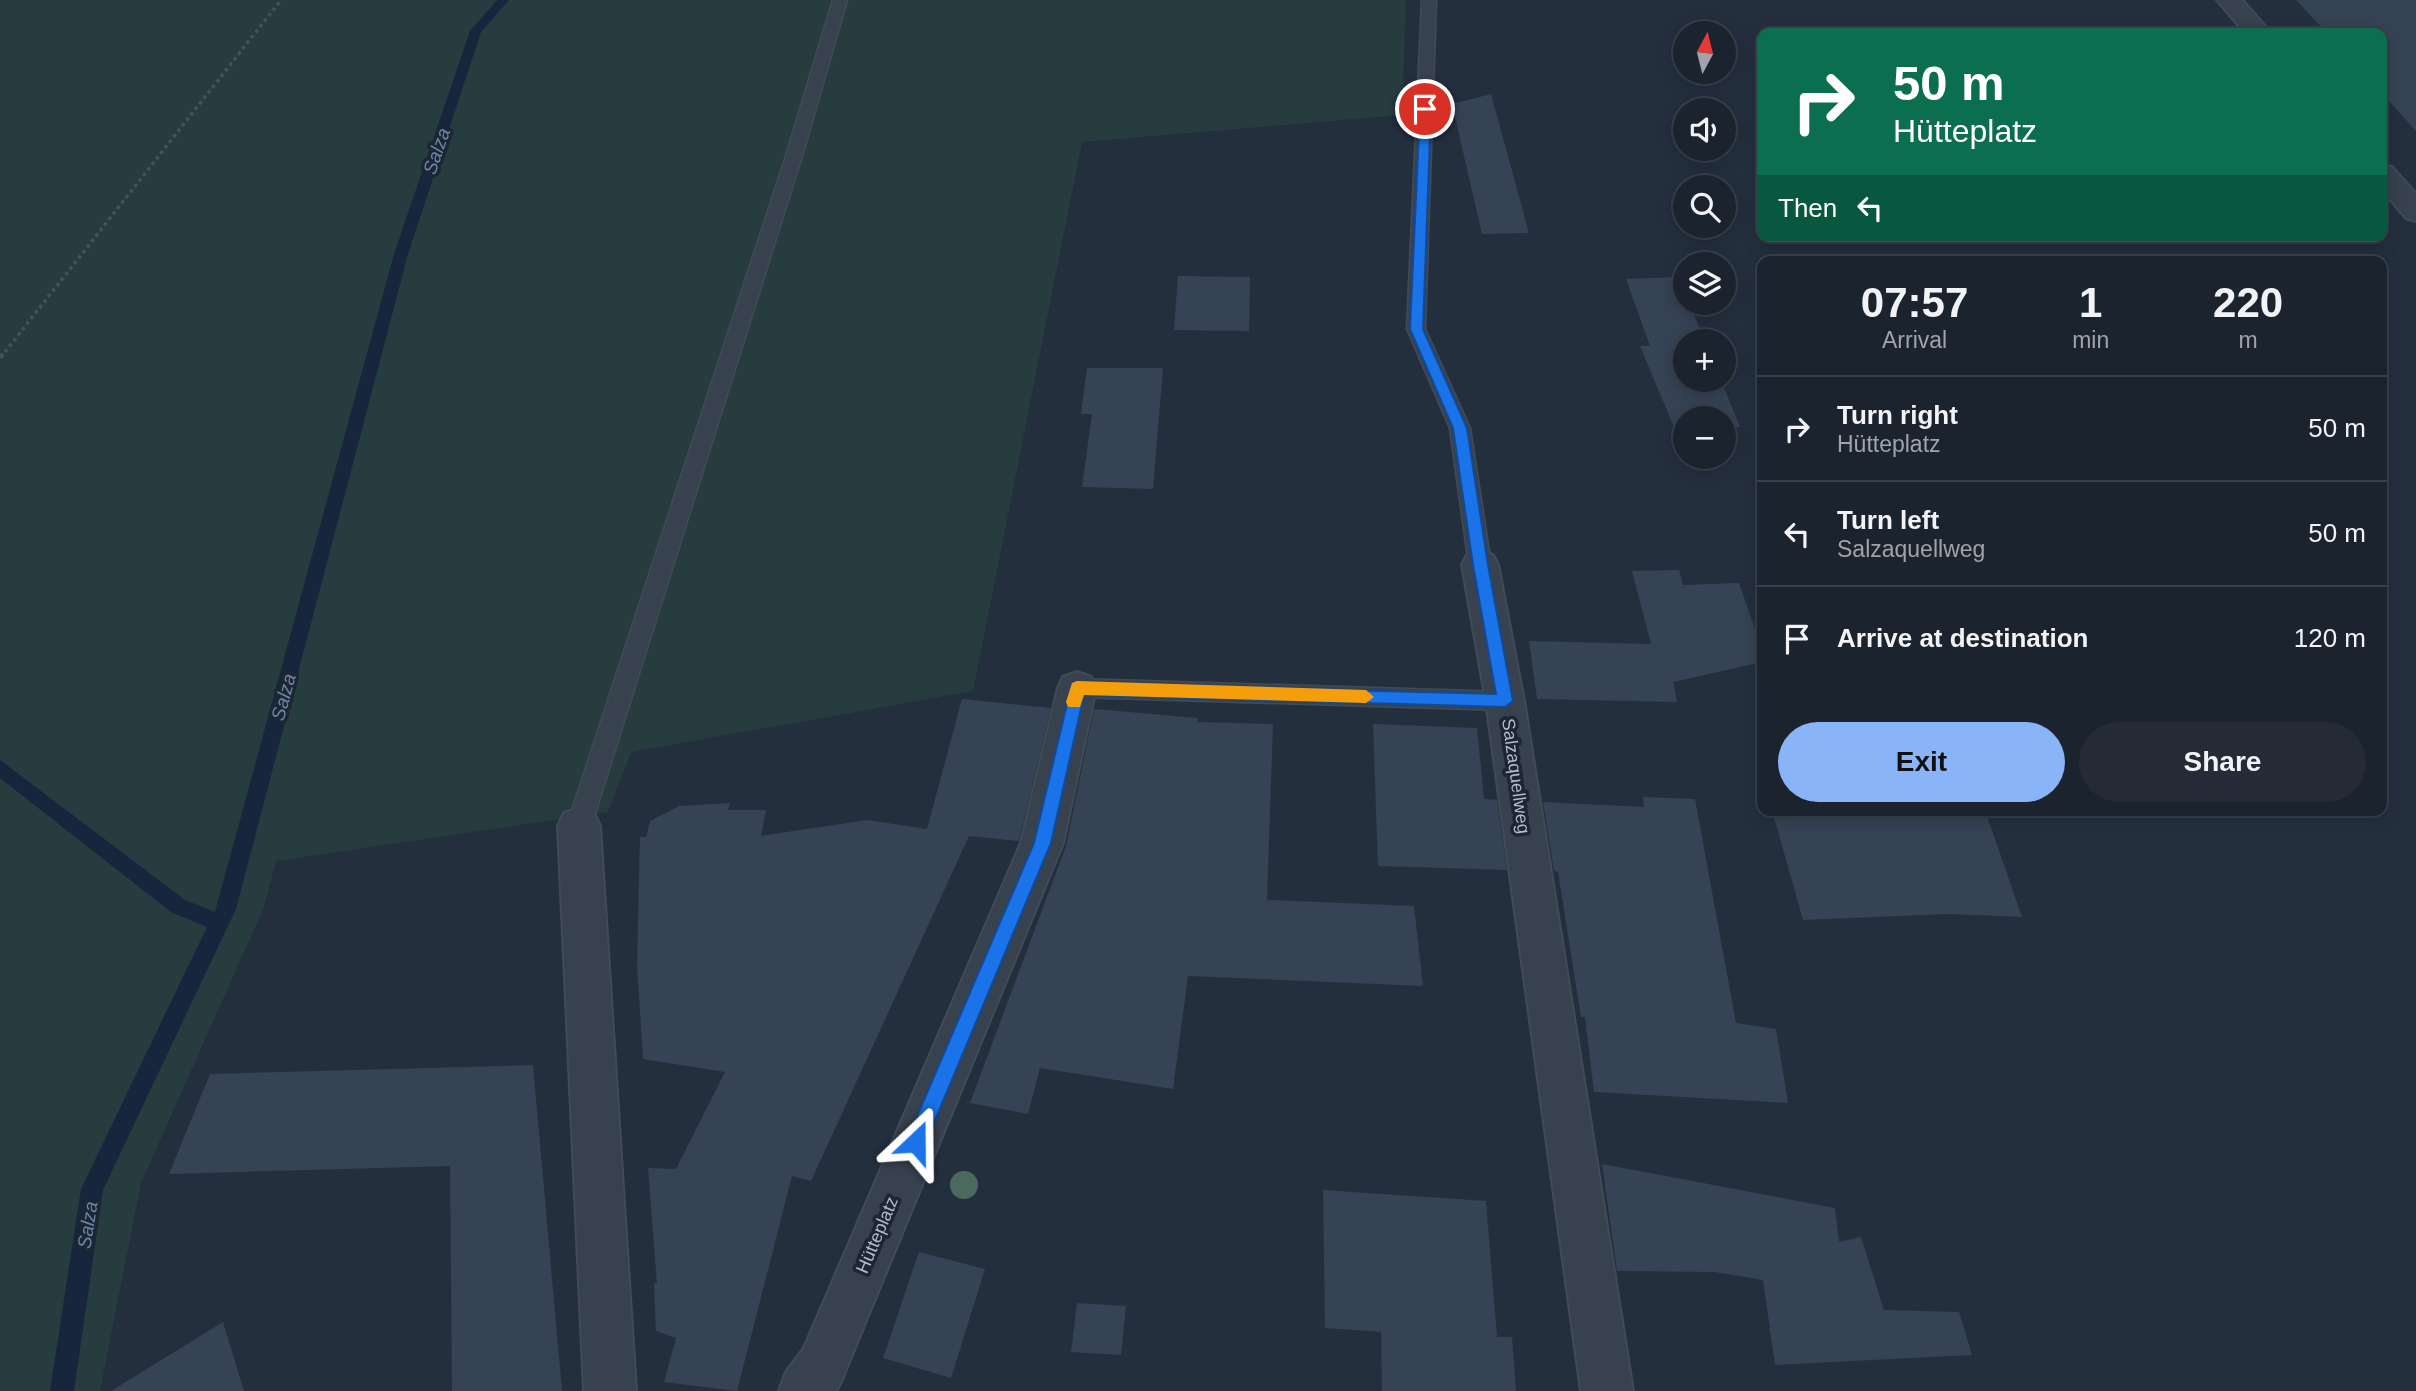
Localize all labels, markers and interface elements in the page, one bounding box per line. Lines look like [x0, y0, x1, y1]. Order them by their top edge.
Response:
north arrow [1673, 21, 1736, 84]
map controls [1673, 21, 1736, 469]
icon: right [1778, 56, 1869, 147]
text: 50 m [1893, 56, 2005, 110]
pin [1395, 79, 1455, 139]
icon: arrive [1406, 90, 1444, 128]
button: sound [1673, 98, 1736, 161]
text: Hütteplatz [1893, 113, 2037, 149]
water label: Salza [419, 125, 454, 177]
button: search [1673, 175, 1736, 238]
icon: left [1851, 189, 1889, 227]
text: Then [1778, 193, 1837, 223]
button: layers [1673, 252, 1736, 315]
text: 07:57 [1861, 279, 1968, 326]
text: 1 [2079, 279, 2102, 326]
text: 220 [2213, 279, 2283, 326]
text: Arrival [1882, 327, 1947, 353]
text: min [2072, 327, 2109, 353]
text: m [2239, 327, 2258, 353]
button: + [1673, 329, 1736, 392]
text: Turn right [1837, 400, 1958, 430]
button: − [1673, 406, 1736, 469]
icon: right [1778, 410, 1816, 448]
text: 50 m [2308, 413, 2366, 443]
text: Hütteplatz [1837, 431, 1941, 457]
text: Turn left [1837, 505, 1939, 535]
icon: left [1778, 515, 1816, 553]
text: 50 m [2308, 518, 2366, 548]
text: Salzaquellweg [1837, 536, 1985, 562]
icon: arrive [1778, 620, 1816, 658]
text: Arrive at destination [1837, 623, 2088, 653]
text: 120 m [2294, 623, 2366, 653]
water label: Salza [267, 671, 300, 723]
street label: Salzaquellweg [1498, 717, 1534, 835]
button: Exit [1778, 722, 2065, 802]
button: Share [2079, 722, 2366, 802]
position arrow [879, 1105, 953, 1179]
street label: Hütteplatz [852, 1194, 902, 1276]
water label: Salza [73, 1200, 102, 1250]

